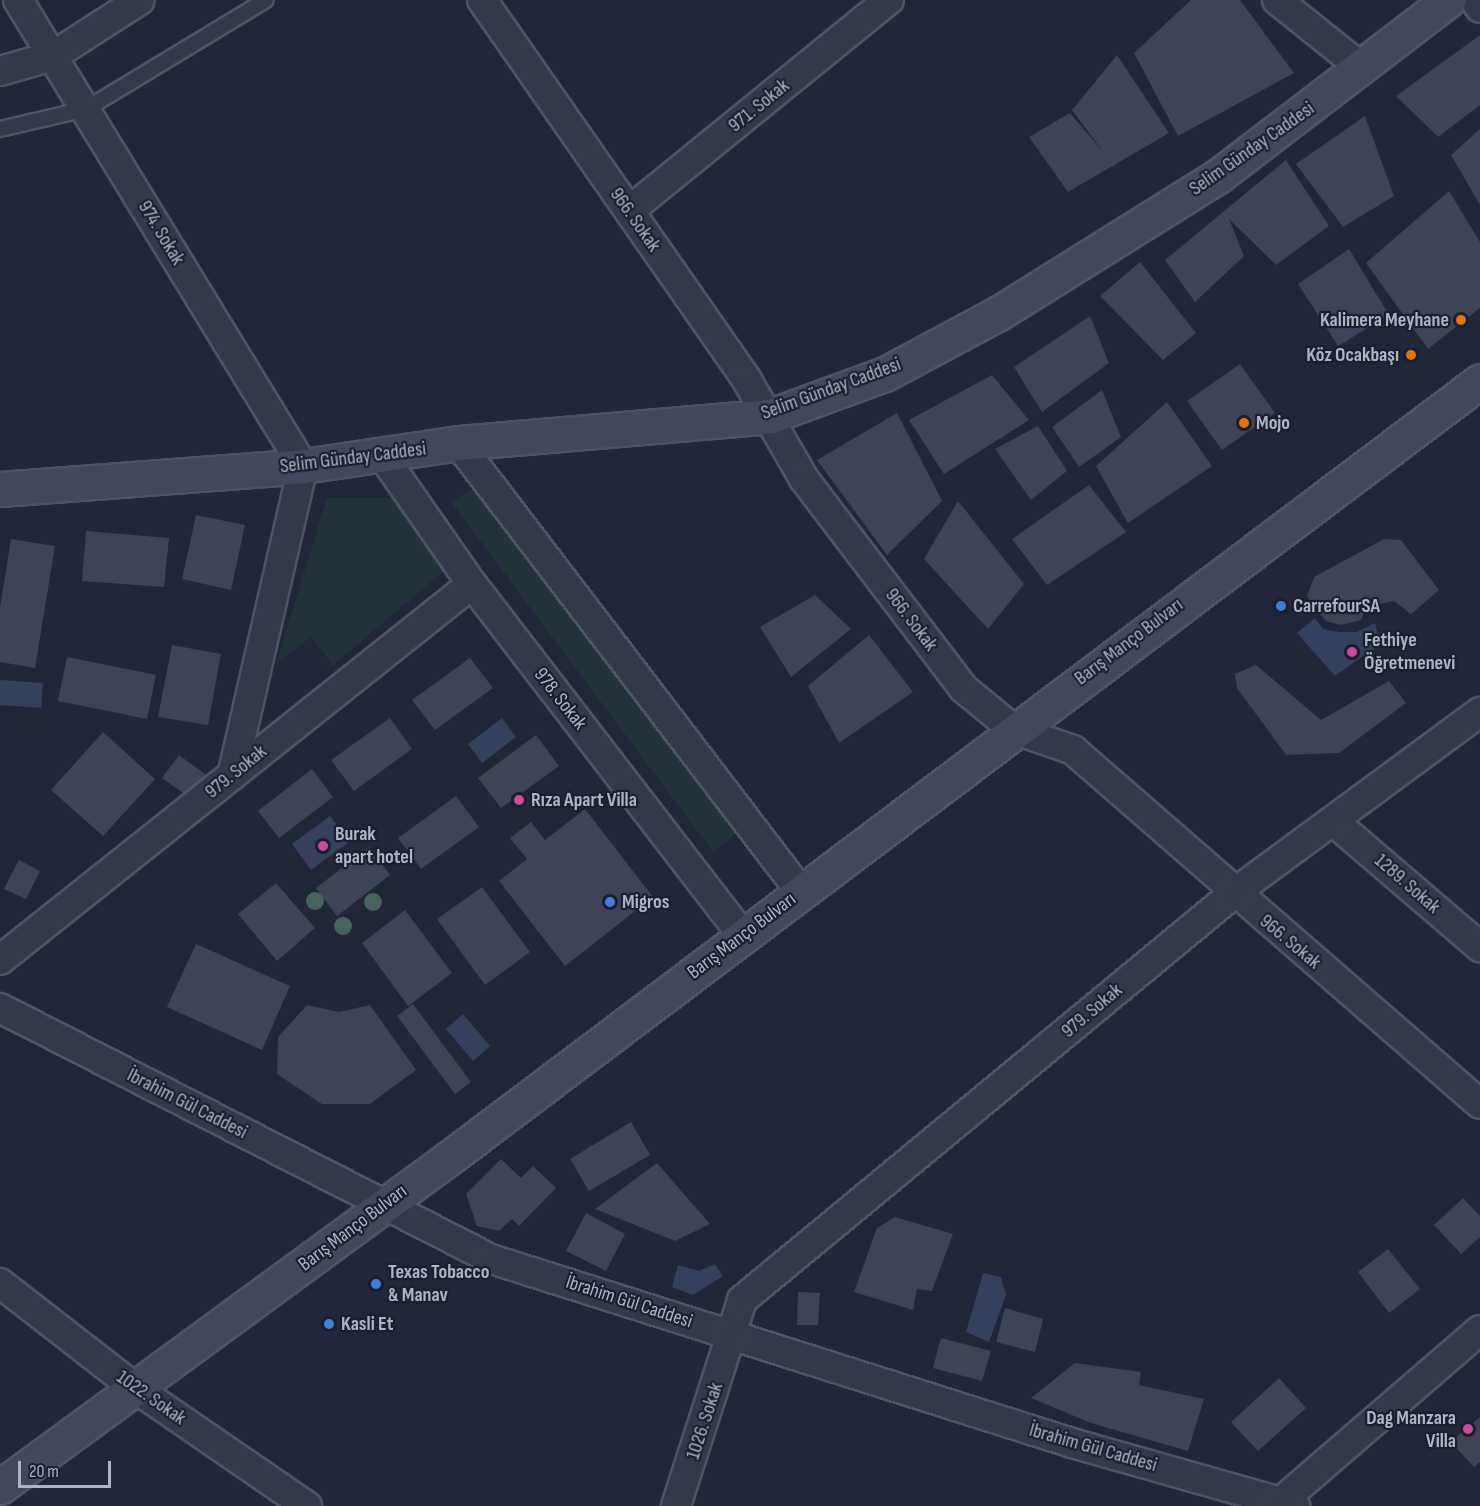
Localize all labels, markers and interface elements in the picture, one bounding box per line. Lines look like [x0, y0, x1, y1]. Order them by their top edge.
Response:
street label: 971. Sokak [724, 74, 794, 138]
street label: Selim Günday Caddesi [1185, 97, 1319, 201]
street label: 966. Sokak [604, 183, 666, 257]
street label: 974. Sokak [132, 196, 190, 270]
place label: Kalimera Meyhane [1320, 308, 1449, 332]
marker: Kalimera Meyhane [1454, 313, 1468, 327]
place label: Köz Ocakbaşı [1306, 343, 1399, 367]
marker: Köz Ocakbaşı [1404, 348, 1418, 362]
street label: Selim Günday Caddesi [758, 353, 904, 425]
place label: Mojo [1256, 411, 1290, 435]
marker: Mojo [1237, 416, 1251, 430]
street label: Selim Günday Caddesi [279, 437, 427, 479]
street label: 966. Sokak [880, 584, 942, 656]
street label: Barış Manço Bulvarı [1070, 593, 1188, 691]
place label: CarrefourSA [1293, 594, 1380, 618]
marker: CarrefourSA [1274, 599, 1288, 613]
place label: Fethiye Öğretmenevi [1364, 628, 1455, 675]
marker: Fethiye Öğretmenevi [1345, 645, 1359, 659]
street label: 978. Sokak [528, 663, 592, 735]
street label: 979. Sokak [200, 740, 272, 804]
place label: Rıza Apart Villa [531, 788, 637, 812]
marker: Rıza Apart Villa [512, 793, 526, 807]
place label: Burak apart hotel [335, 822, 413, 869]
marker: Burak apart hotel [316, 839, 330, 853]
street label: 1289. Sokak [1369, 849, 1445, 919]
street label: Barış Manço Bulvarı [683, 887, 801, 985]
place label: Migros [622, 890, 669, 914]
marker: Migros [603, 895, 617, 909]
street label: 966. Sokak [1254, 909, 1326, 975]
street label: 979. Sokak [1057, 979, 1127, 1043]
street label: İbrahim Gül Caddesi [123, 1063, 251, 1145]
street label: Barış Manço Bulvarı [294, 1179, 412, 1277]
place label: Texas Tobacco & Manav [388, 1260, 489, 1307]
street label: İbrahim Gül Caddesi [563, 1270, 695, 1334]
marker: Texas Tobacco & Manav [369, 1277, 383, 1291]
place label: Kasli Et [341, 1312, 393, 1336]
marker: Kasli Et [322, 1317, 336, 1331]
street label: 1022. Sokak [112, 1365, 190, 1431]
street label: 1026. Sokak [681, 1380, 729, 1462]
place label: Dag Manzara Villa [1366, 1406, 1456, 1453]
street label: İbrahim Gül Caddesi [1026, 1418, 1160, 1478]
marker: Dag Manzara Villa [1461, 1422, 1475, 1436]
scale bar [21, 1449, 114, 1487]
text: 20 m [29, 1461, 59, 1482]

